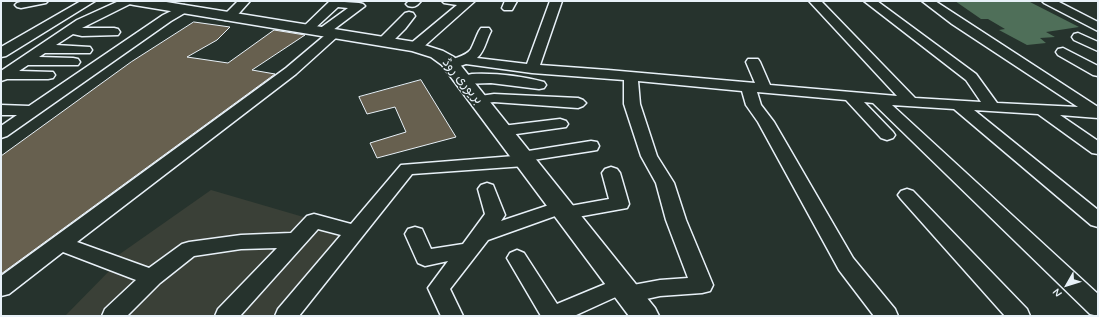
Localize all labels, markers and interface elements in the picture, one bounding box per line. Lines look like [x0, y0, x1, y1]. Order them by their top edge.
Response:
street label: بریوری روڈ [438, 56, 486, 108]
north arrow [1047, 265, 1087, 305]
text: N [1050, 285, 1065, 300]

